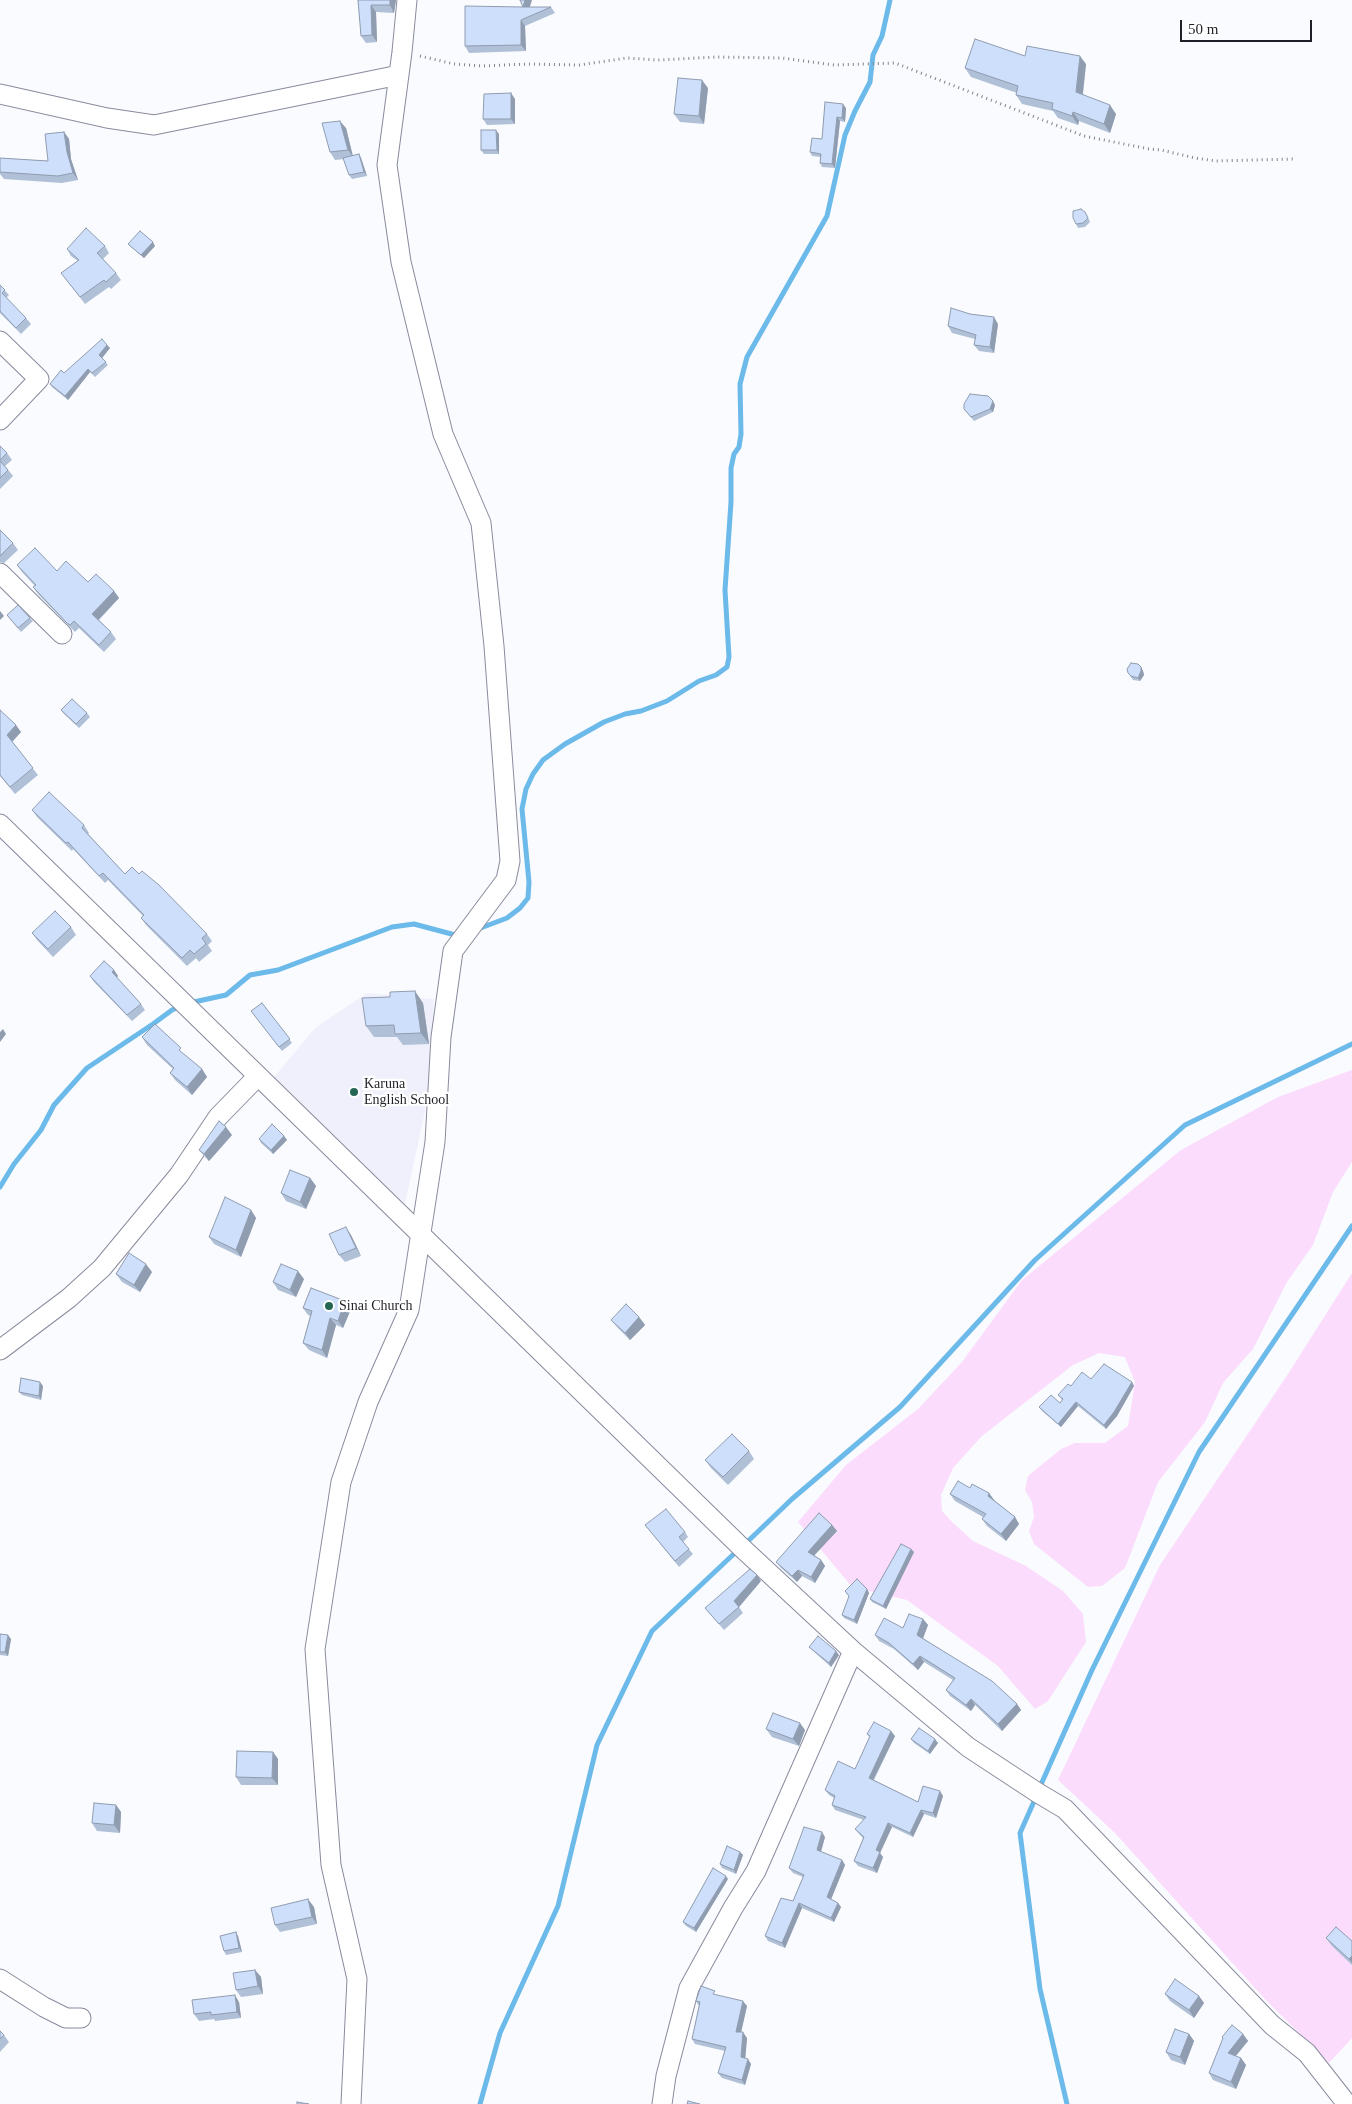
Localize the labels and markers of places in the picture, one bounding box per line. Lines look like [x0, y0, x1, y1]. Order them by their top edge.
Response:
place label: Karuna English School [364, 1076, 449, 1108]
marker: Karuna English School [348, 1086, 360, 1098]
place label: Sinai Church [339, 1298, 412, 1314]
marker: Sinai Church [323, 1300, 335, 1312]

